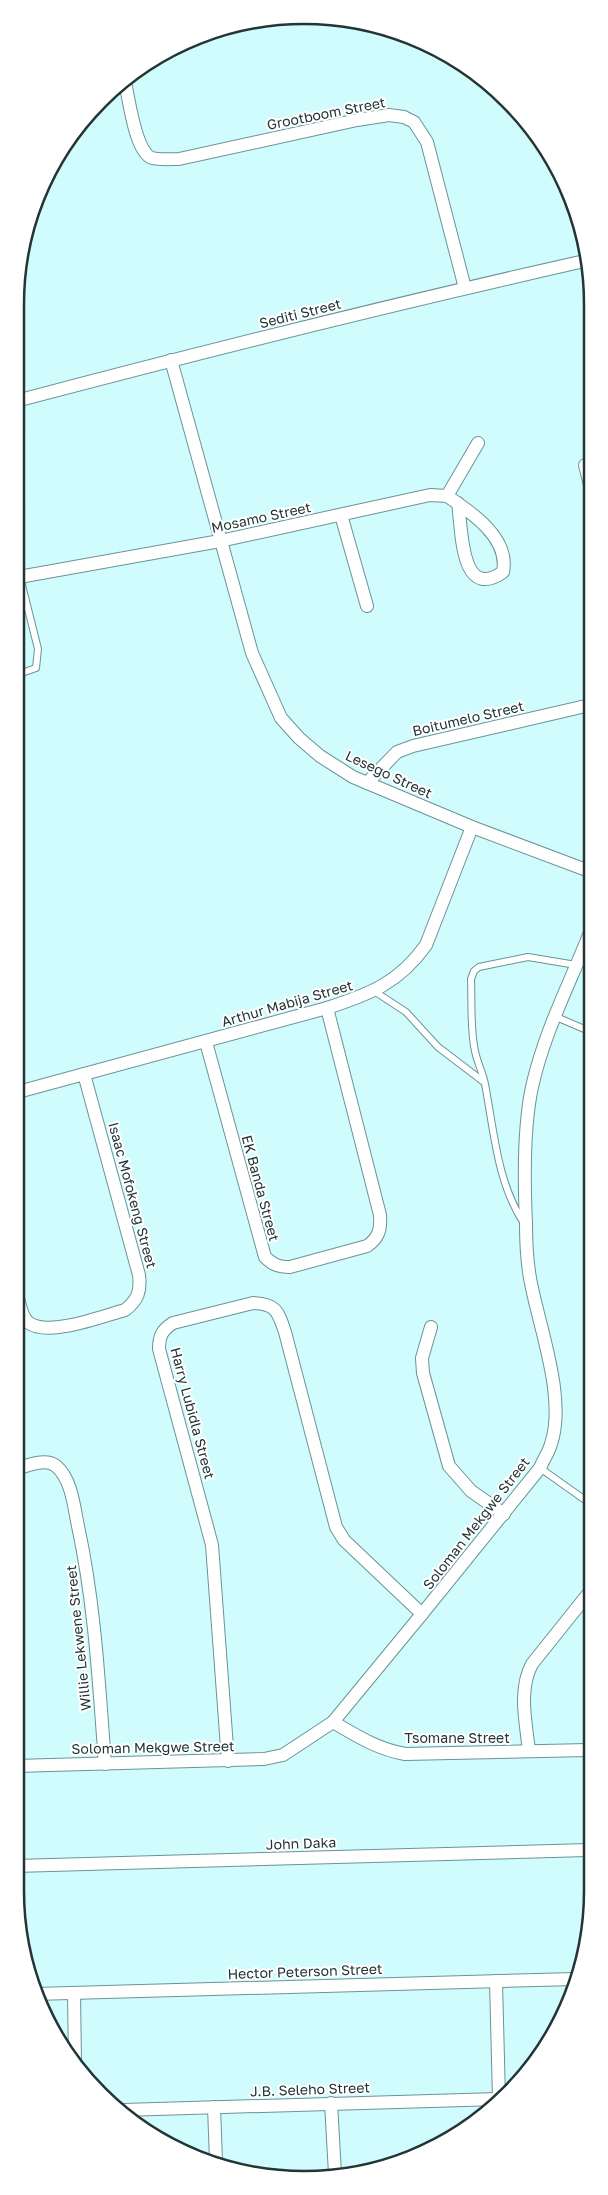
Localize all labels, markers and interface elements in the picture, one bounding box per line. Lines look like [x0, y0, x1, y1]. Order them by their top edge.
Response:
street label: Grootboom Street [265, 93, 387, 133]
street label: Sediti Street [257, 295, 343, 331]
street label: Mosamo Street [210, 498, 312, 536]
street label: Boitumelo Street [411, 697, 525, 739]
street label: Lesego Street [343, 747, 435, 801]
street label: Arthur Mabija Street [219, 976, 355, 1030]
street label: Isaac Mofokeng Street [105, 1120, 161, 1270]
street label: EK Banda Street [239, 1133, 283, 1243]
street label: Harry Lubidla Street [167, 1345, 219, 1481]
street label: Soloman Mekgwe Street [419, 1453, 533, 1593]
street label: Willie Lekwene Street [62, 1564, 94, 1712]
street label: Tsomane Street [404, 1729, 510, 1746]
street label: Soloman Mekgwe Street [71, 1737, 235, 1757]
street label: John Daka [266, 1833, 336, 1853]
street label: Hector Peterson Street [227, 1960, 383, 1982]
street label: J.B. Seleho Street [250, 2078, 370, 2100]

